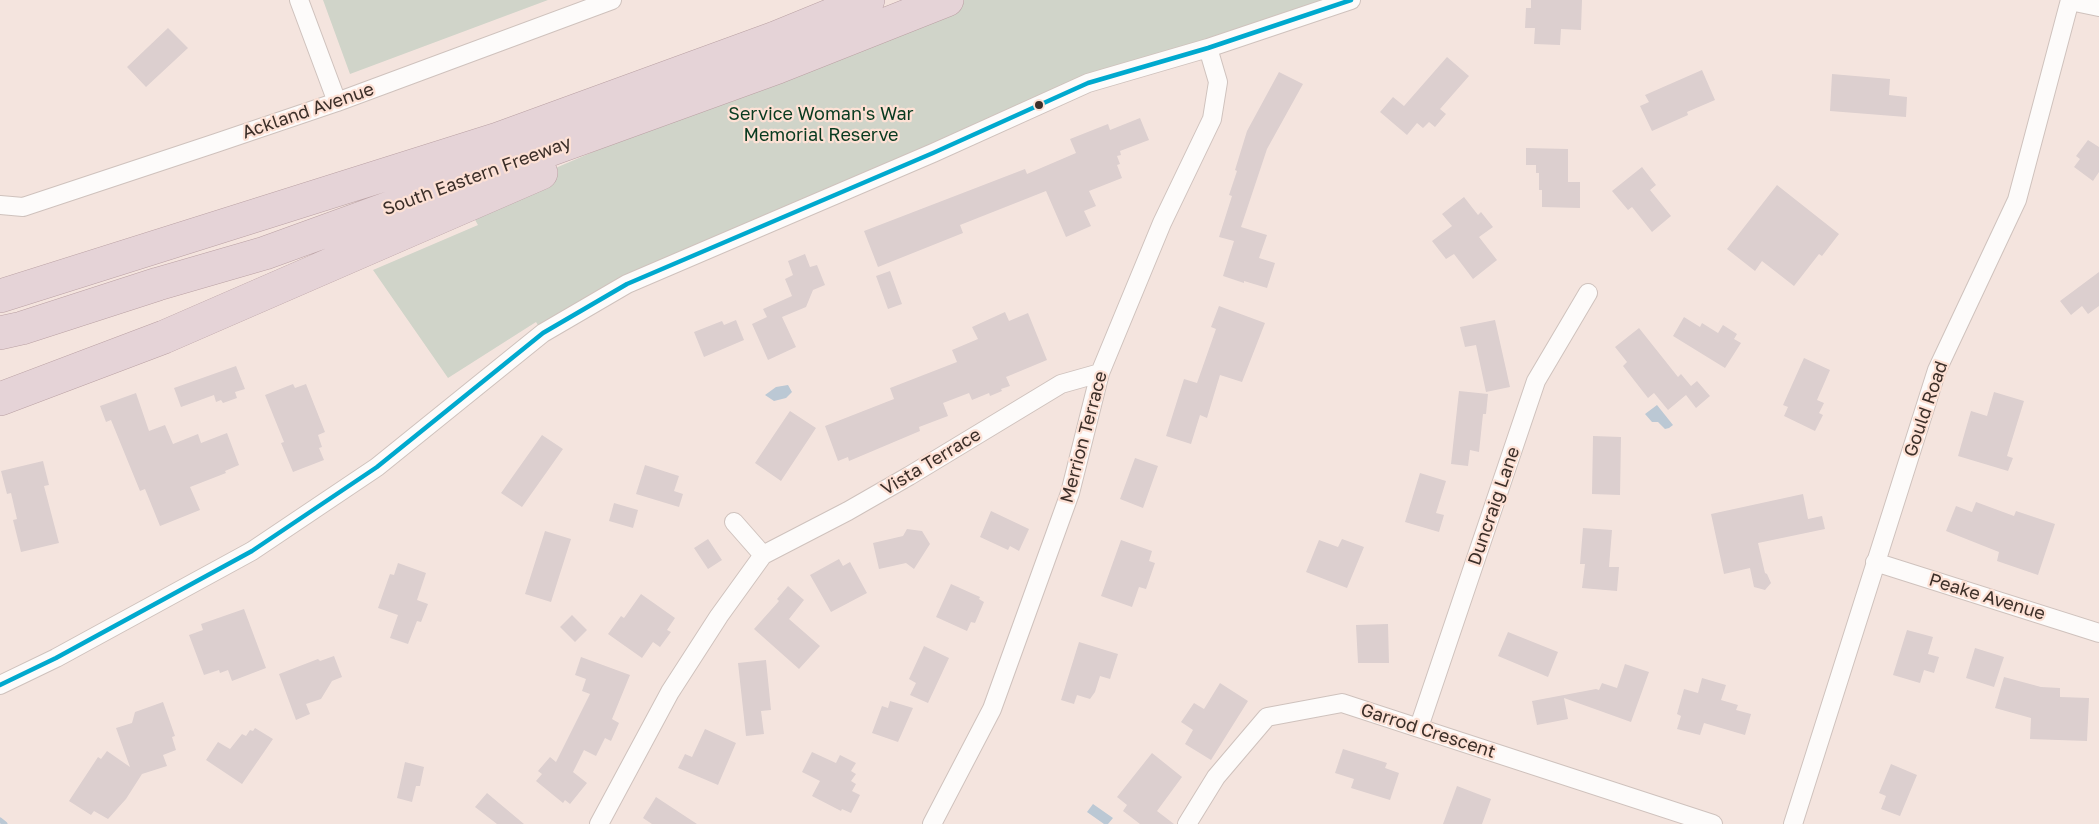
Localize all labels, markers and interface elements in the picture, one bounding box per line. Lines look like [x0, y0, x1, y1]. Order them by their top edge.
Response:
street label: Ackland Avenue [239, 78, 377, 144]
unlabelled marker [1033, 99, 1045, 111]
park label: Service Woman's War Memorial Reserve [728, 103, 914, 146]
street label: South Eastern Freeway [380, 132, 574, 220]
street label: Gould Road [1900, 358, 1952, 460]
street label: Merrion Terrace [1056, 369, 1112, 505]
street label: Vista Terrace [877, 424, 985, 500]
street label: Duncraig Lane [1464, 444, 1524, 568]
street label: Peake Avenue [1926, 569, 2048, 625]
street label: Garrod Crescent [1358, 699, 1498, 763]

